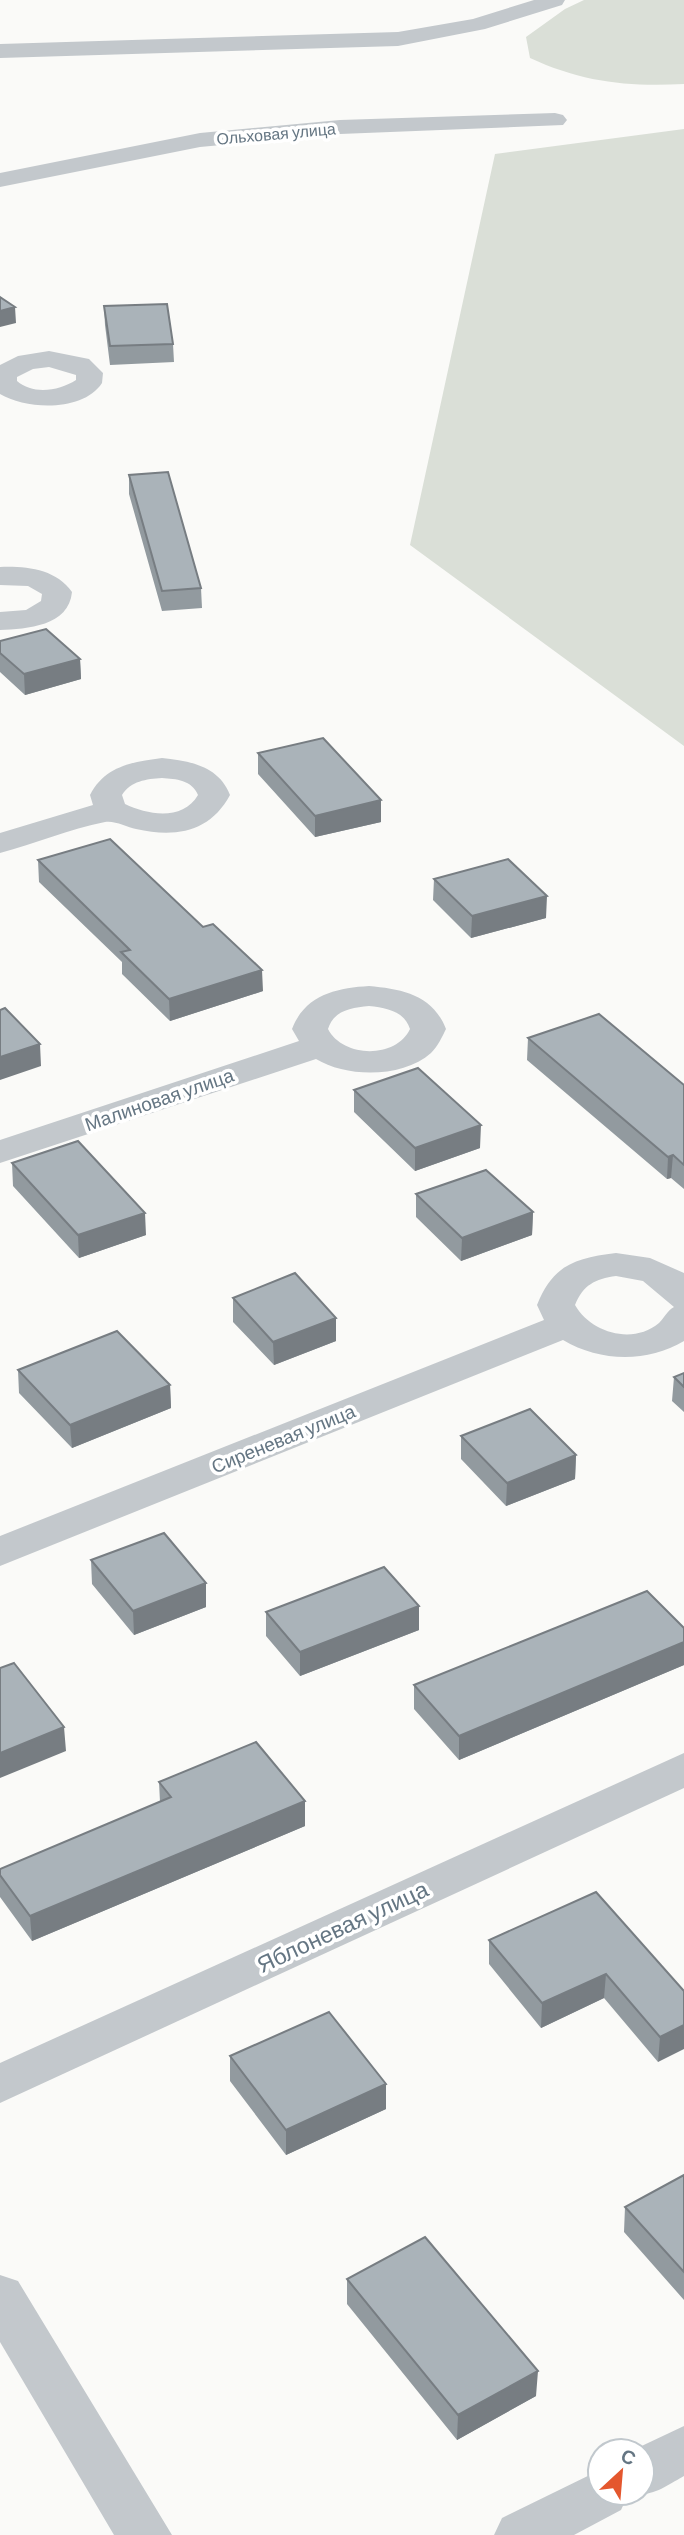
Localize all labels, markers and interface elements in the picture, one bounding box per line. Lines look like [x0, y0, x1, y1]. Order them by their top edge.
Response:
street label: Ольховая улица [216, 118, 337, 148]
street label: Малиновая улица [81, 1063, 237, 1135]
street label: Сиреневая улица [208, 1398, 359, 1477]
street label: Яблоневая улица [252, 1874, 432, 1978]
north arrow [586, 2437, 656, 2507]
text: С [617, 2443, 640, 2470]

